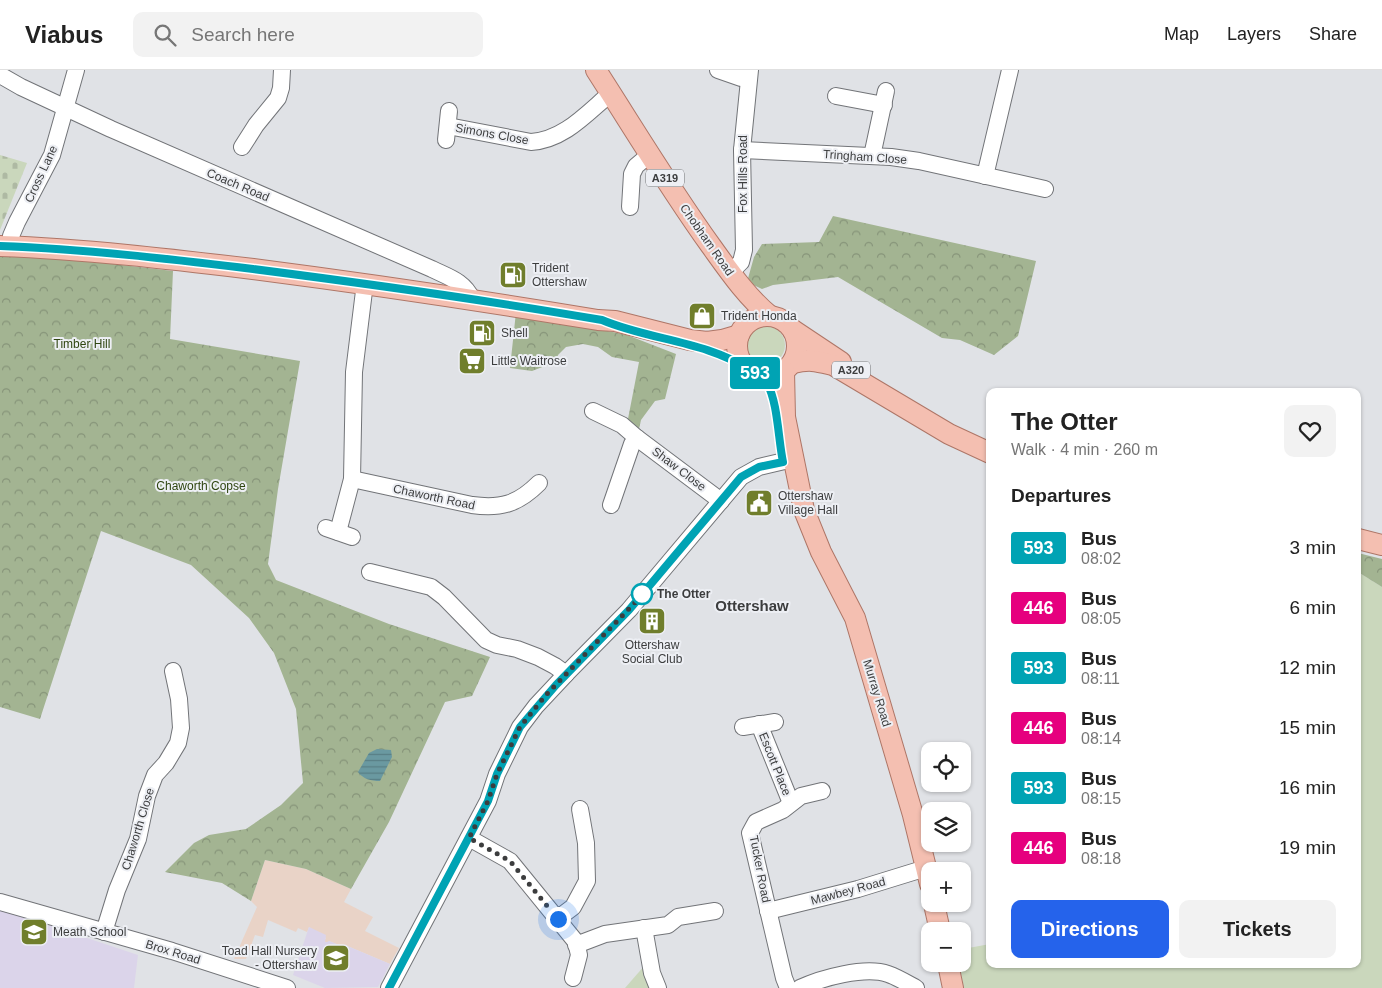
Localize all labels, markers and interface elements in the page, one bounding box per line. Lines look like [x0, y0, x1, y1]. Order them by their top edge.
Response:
search box [133, 12, 483, 57]
text: Viabus [25, 21, 103, 48]
icon: search [151, 21, 179, 49]
text: Search here [191, 24, 295, 45]
text: Map [1164, 24, 1199, 44]
text: Layers [1227, 24, 1281, 44]
text: Share [1309, 24, 1357, 44]
street label: Simons Close [454, 121, 530, 147]
street label: Fox Hills Road [736, 135, 750, 213]
street label: Cross Lane [22, 143, 60, 205]
street label: Tringham Close [822, 147, 908, 167]
street label: Coach Road [205, 166, 271, 204]
road number: A319 [646, 170, 684, 186]
street label: Chobham Road [677, 202, 737, 278]
fuel station icon: Trident Ottershaw [498, 260, 528, 290]
place label: Trident Ottershaw [532, 261, 587, 289]
shop icon: Trident Honda [687, 301, 717, 331]
place label: Trident Honda [721, 309, 797, 323]
fuel station icon: Shell [467, 318, 497, 348]
place label: Shell [501, 326, 528, 340]
park label: Timber Hill [54, 337, 110, 351]
supermarket icon: Little Waitrose [457, 346, 487, 376]
place label: Little Waitrose [491, 354, 567, 368]
line badge: 593 [726, 357, 784, 389]
road number: A320 [832, 362, 870, 378]
text: 593 [740, 363, 770, 383]
button: heart [1284, 405, 1336, 457]
text: The Otter [1011, 408, 1118, 435]
text: Walk · 4 min · 260 m [1011, 441, 1158, 458]
street label: Shaw Close [649, 444, 709, 494]
park label: Chaworth Copse [156, 479, 246, 493]
street label: Chaworth Road [392, 481, 476, 513]
text: Departures [1011, 485, 1111, 506]
public building icon: Ottershaw Village Hall [744, 488, 774, 518]
place label: Ottershaw Village Hall [778, 489, 838, 517]
text: Bus [1081, 528, 1117, 549]
text: 3 min [1290, 537, 1336, 558]
text: 593 [1023, 538, 1054, 558]
text: 08:02 [1081, 550, 1121, 567]
marker: The Otter [631, 583, 653, 605]
place label: The Otter [657, 587, 711, 601]
text: Bus [1081, 588, 1117, 609]
district label: Ottershaw [715, 597, 789, 614]
text: 6 min [1290, 597, 1336, 618]
text: 446 [1023, 598, 1054, 618]
building icon: Ottershaw Social Club [637, 606, 667, 636]
text: 08:05 [1081, 610, 1121, 627]
place label: Ottershaw Social Club [622, 638, 683, 666]
text: Bus [1081, 648, 1117, 669]
text: 12 min [1279, 657, 1336, 678]
street label: Murray Road [860, 658, 894, 728]
text: 593 [1023, 658, 1054, 678]
text: 08:11 [1081, 670, 1120, 687]
text: Bus [1081, 708, 1117, 729]
text: 15 min [1279, 717, 1336, 738]
text: 446 [1023, 718, 1054, 738]
street label: Escott Place [756, 730, 794, 798]
text: 08:14 [1081, 730, 1121, 747]
map controls [921, 742, 971, 972]
button: locate [921, 742, 971, 792]
text: Bus [1081, 768, 1117, 789]
text: 16 min [1279, 777, 1336, 798]
text: 593 [1023, 778, 1054, 798]
street label: Chaworth Close [119, 786, 157, 872]
text: 08:15 [1081, 790, 1121, 807]
button: layers [921, 802, 971, 852]
text: Bus [1081, 828, 1117, 849]
street label: Tucker Road [747, 834, 773, 904]
text: 19 min [1279, 837, 1336, 858]
text: 446 [1023, 838, 1054, 858]
text: 08:18 [1081, 850, 1121, 867]
button: + [921, 862, 971, 912]
street label: Mawbey Road [809, 874, 887, 908]
button: Directions [1011, 900, 1169, 958]
button: Tickets [1179, 900, 1336, 958]
your location [546, 907, 571, 932]
school or university icon: Meath School [19, 917, 49, 947]
button: − [921, 922, 971, 972]
place label: Meath School [53, 925, 126, 939]
street label: Brox Road [144, 937, 202, 967]
school or university icon: Toad Hall Nursery - Ottershaw [321, 943, 351, 973]
place label: Toad Hall Nursery - Ottershaw [222, 944, 317, 972]

